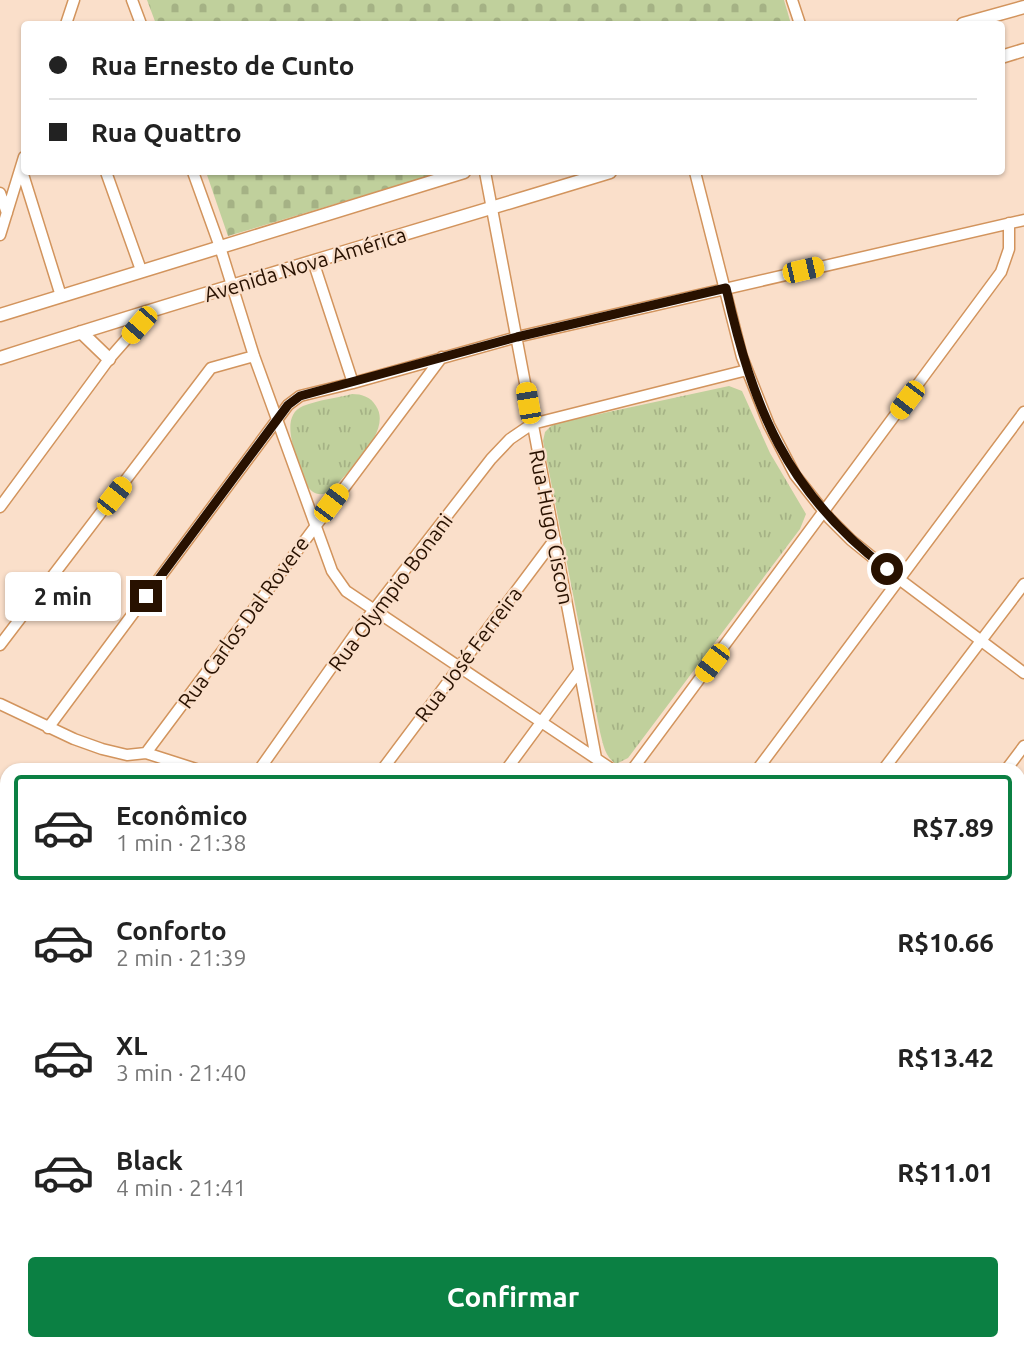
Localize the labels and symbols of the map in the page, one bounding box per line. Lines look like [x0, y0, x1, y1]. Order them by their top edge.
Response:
street label: Avenida Nova América [201, 222, 409, 306]
car [781, 255, 826, 285]
car [118, 302, 161, 348]
car [886, 377, 929, 423]
car [515, 380, 542, 426]
street label: Rua Hugo Ciscon [525, 447, 579, 607]
car [93, 473, 136, 519]
car [310, 480, 353, 526]
street label: Rua Olympio Bonani [323, 509, 457, 675]
street label: Rua Carlos Dal Rovere [173, 531, 313, 713]
route start [871, 553, 903, 585]
callout: 2 min [6, 572, 122, 620]
route end [130, 580, 162, 612]
street label: Rua José Ferreira [409, 582, 527, 726]
car [691, 640, 734, 686]

